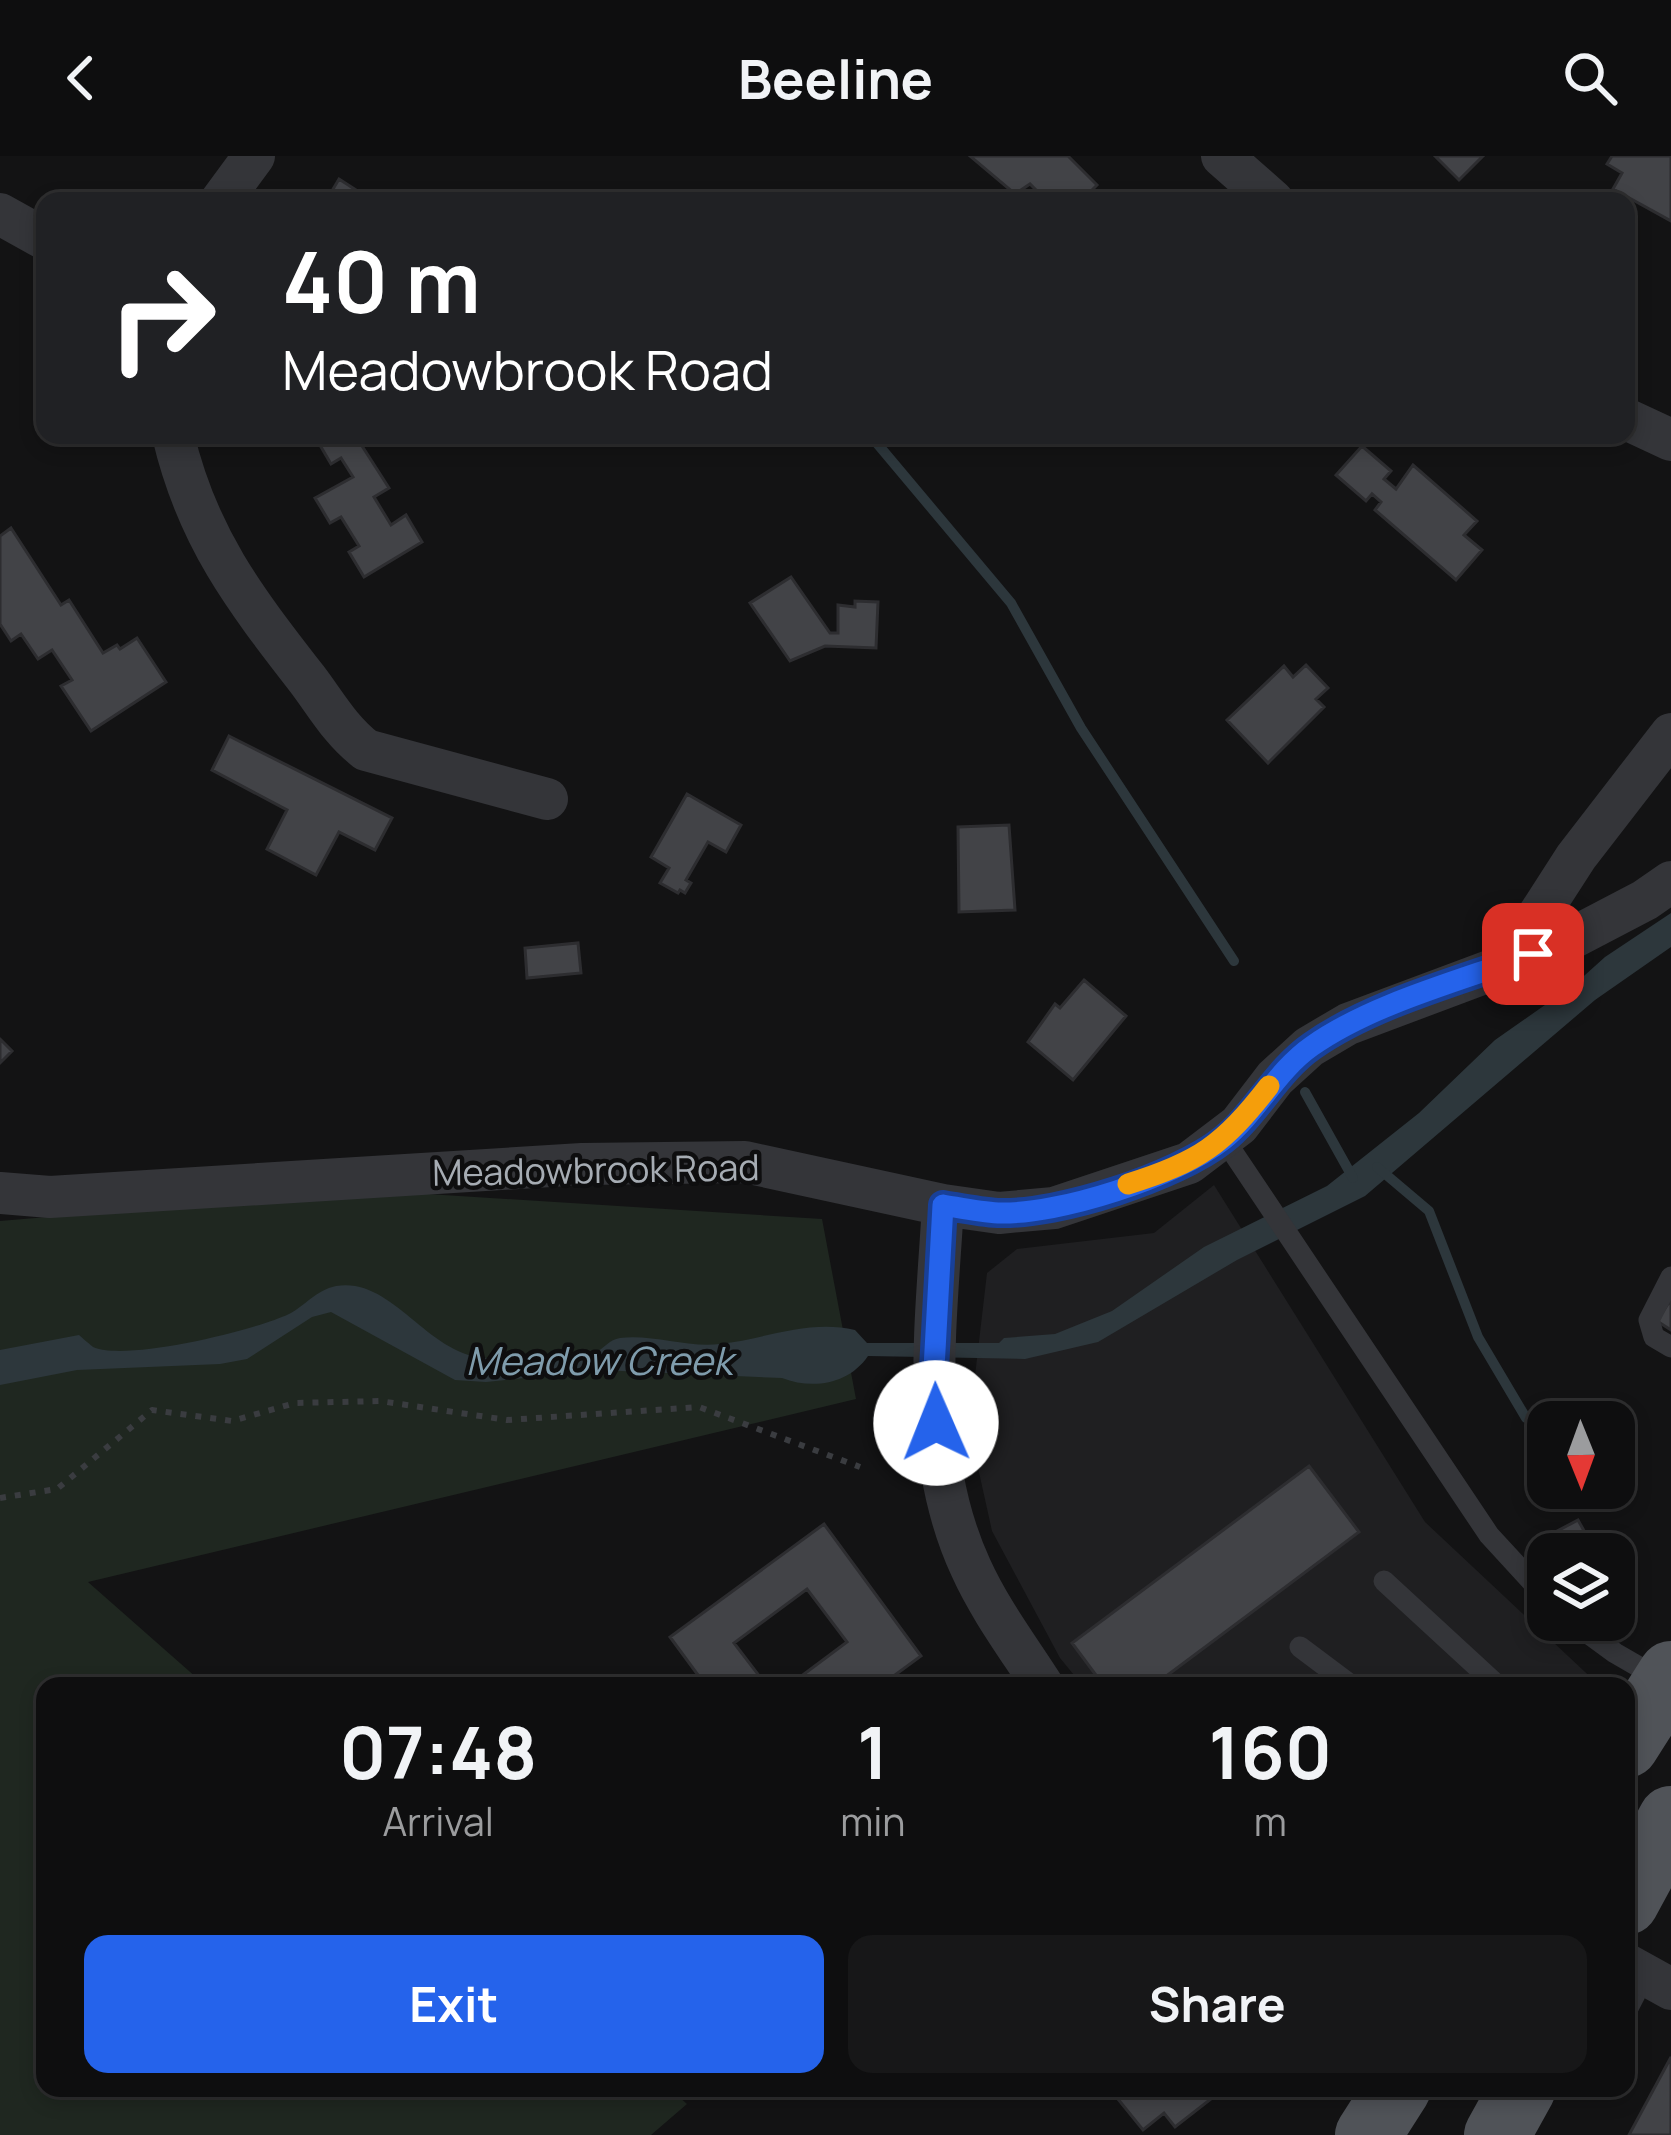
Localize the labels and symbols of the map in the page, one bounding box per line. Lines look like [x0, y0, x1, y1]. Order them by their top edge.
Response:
pin [1482, 903, 1584, 1005]
street label: Meadowbrook Road [432, 1142, 760, 1197]
water label: Meadow Creek [466, 1333, 738, 1387]
position arrow [873, 1360, 999, 1486]
north arrow [1527, 1401, 1635, 1509]

